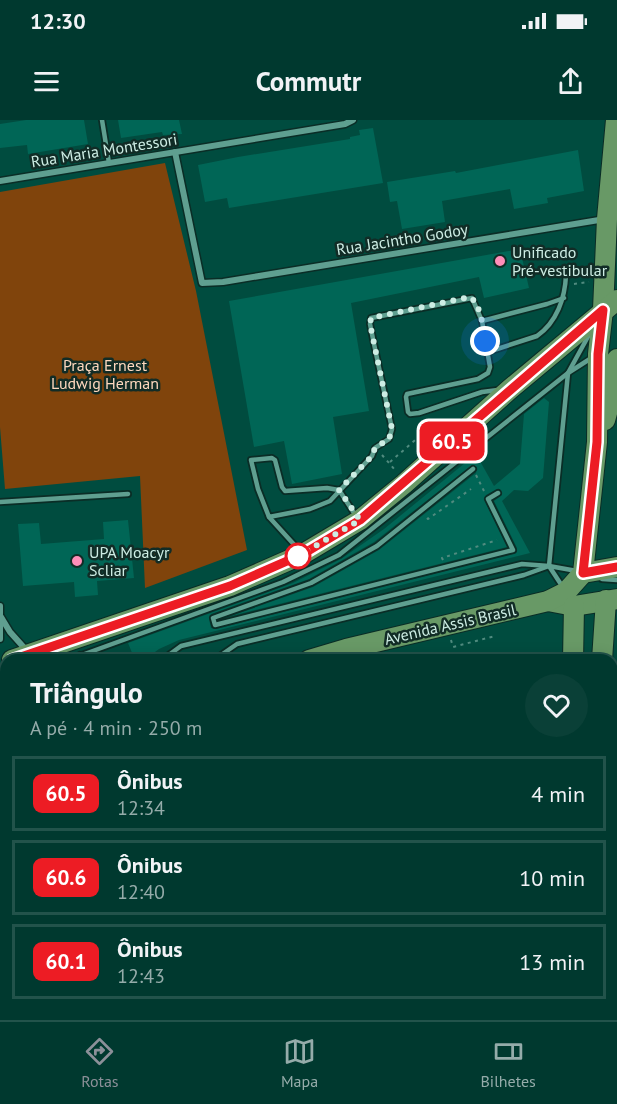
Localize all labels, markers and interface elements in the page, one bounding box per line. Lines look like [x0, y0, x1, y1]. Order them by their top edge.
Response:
text: 12:30 [30, 7, 86, 35]
text: Commutr [256, 64, 361, 98]
icon: menu [30, 65, 63, 98]
icon: share [554, 65, 587, 98]
street label: Rua Maria Montessori [29, 129, 179, 171]
street label: Rua Jacintho Godoy [335, 219, 470, 259]
place label: Unificado Pré-vestibular [512, 242, 608, 280]
marker: Unificado Pré-vestibular [493, 254, 507, 268]
your location [470, 326, 500, 356]
park label: Praça Ernest Ludwig Herman [51, 355, 159, 393]
line badge: 60.5 [410, 422, 494, 460]
text: 60.5 [432, 428, 472, 455]
place label: UPA Moacyr Scliar [89, 542, 170, 580]
unlabelled marker [285, 543, 311, 569]
marker: UPA Moacyr Scliar [70, 554, 84, 568]
street label: Avenida Assis Brasil [382, 599, 518, 649]
text: Triângulo [30, 674, 143, 711]
button: heart [525, 674, 588, 737]
text: A pé · 4 min · 250 m [30, 715, 202, 741]
text: Ônibus [117, 767, 183, 795]
text: 60.5 [46, 780, 86, 807]
text: 4 min [531, 780, 585, 808]
text: 12:34 [117, 795, 165, 821]
text: Ônibus [117, 851, 183, 879]
text: 60.6 [46, 864, 86, 891]
text: 10 min [519, 864, 585, 892]
text: 12:40 [117, 879, 165, 905]
text: Ônibus [117, 935, 183, 963]
text: 60.1 [46, 948, 86, 975]
text: 13 min [519, 948, 585, 976]
text: 12:43 [117, 963, 165, 989]
tab: Rotas [81, 1035, 119, 1091]
tab: Mapa [281, 1035, 318, 1091]
tab: Bilhetes [481, 1035, 536, 1091]

